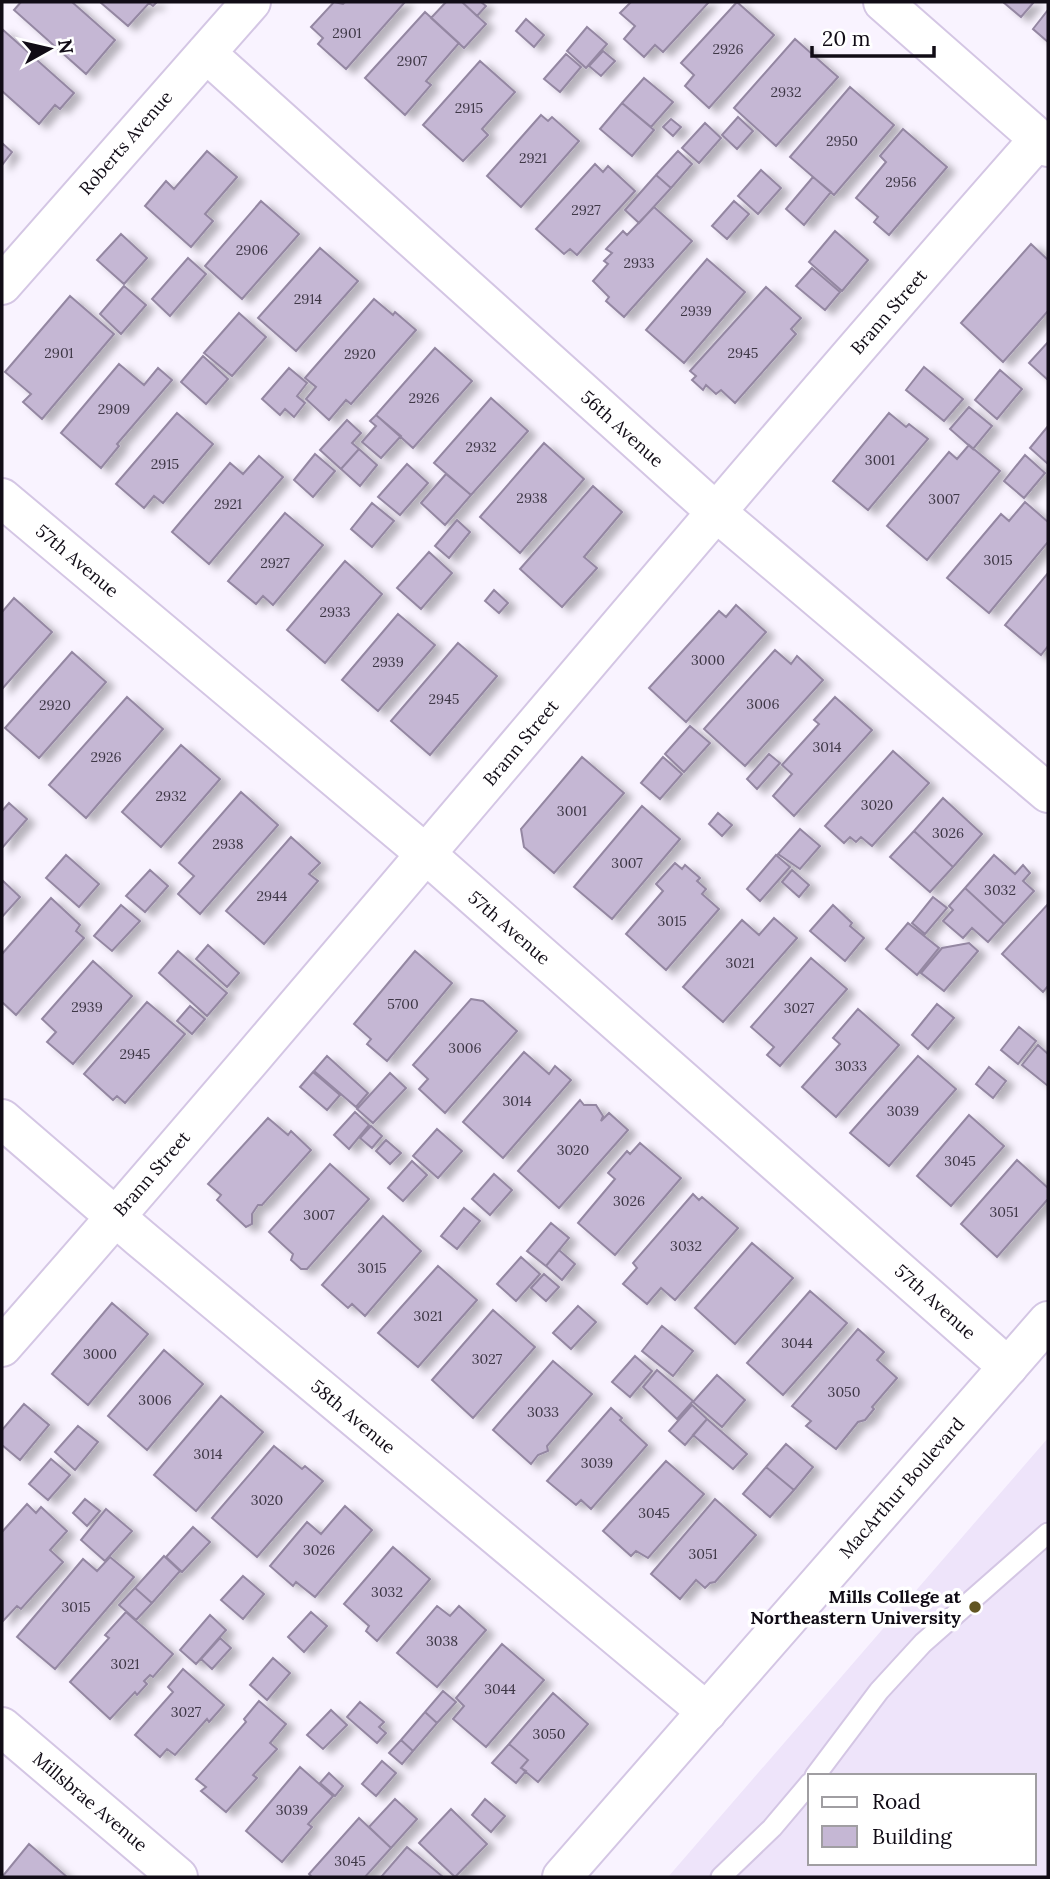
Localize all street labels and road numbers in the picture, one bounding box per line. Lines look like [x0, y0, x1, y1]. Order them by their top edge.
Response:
street label: Roberts Avenue [74, 86, 177, 200]
street label: Brann Street [845, 264, 932, 359]
street label: 56th Avenue [576, 385, 669, 472]
street label: 57th Avenue [31, 519, 124, 602]
street label: Brann Street [478, 695, 563, 791]
street label: 57th Avenue [463, 886, 555, 970]
street label: Brann Street [108, 1126, 195, 1221]
street label: 57th Avenue [890, 1259, 981, 1344]
street label: 58th Avenue [306, 1375, 401, 1459]
street label: MacArthur Boulevard [834, 1412, 969, 1563]
street label: Millsbrae Avenue [28, 1747, 153, 1856]

